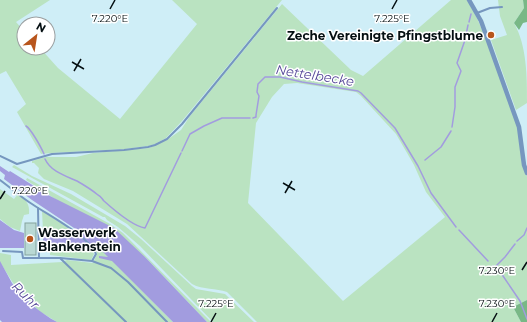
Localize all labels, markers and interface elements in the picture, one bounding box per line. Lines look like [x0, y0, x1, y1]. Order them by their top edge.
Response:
text: 7.220°E [92, 12, 129, 25]
text: 7.225°E [374, 12, 410, 25]
north arrow [16, 16, 56, 56]
text: N [34, 19, 48, 36]
place label: Zeche Vereinigte Pfingstblume [287, 28, 483, 43]
marker: Zeche Vereinigte Pfingstblume [486, 30, 496, 40]
water label: Nettelbecke [275, 61, 355, 89]
text: 7.220°E [12, 184, 49, 197]
place label: Wasserwerk Blankenstein [38, 225, 121, 254]
marker: Wasserwerk Blankenstein [25, 234, 35, 244]
text: 7.230°E [479, 264, 516, 277]
water label: Ruhr [9, 278, 44, 313]
text: 7.225°E [198, 297, 234, 310]
text: 7.230°E [479, 297, 516, 310]

